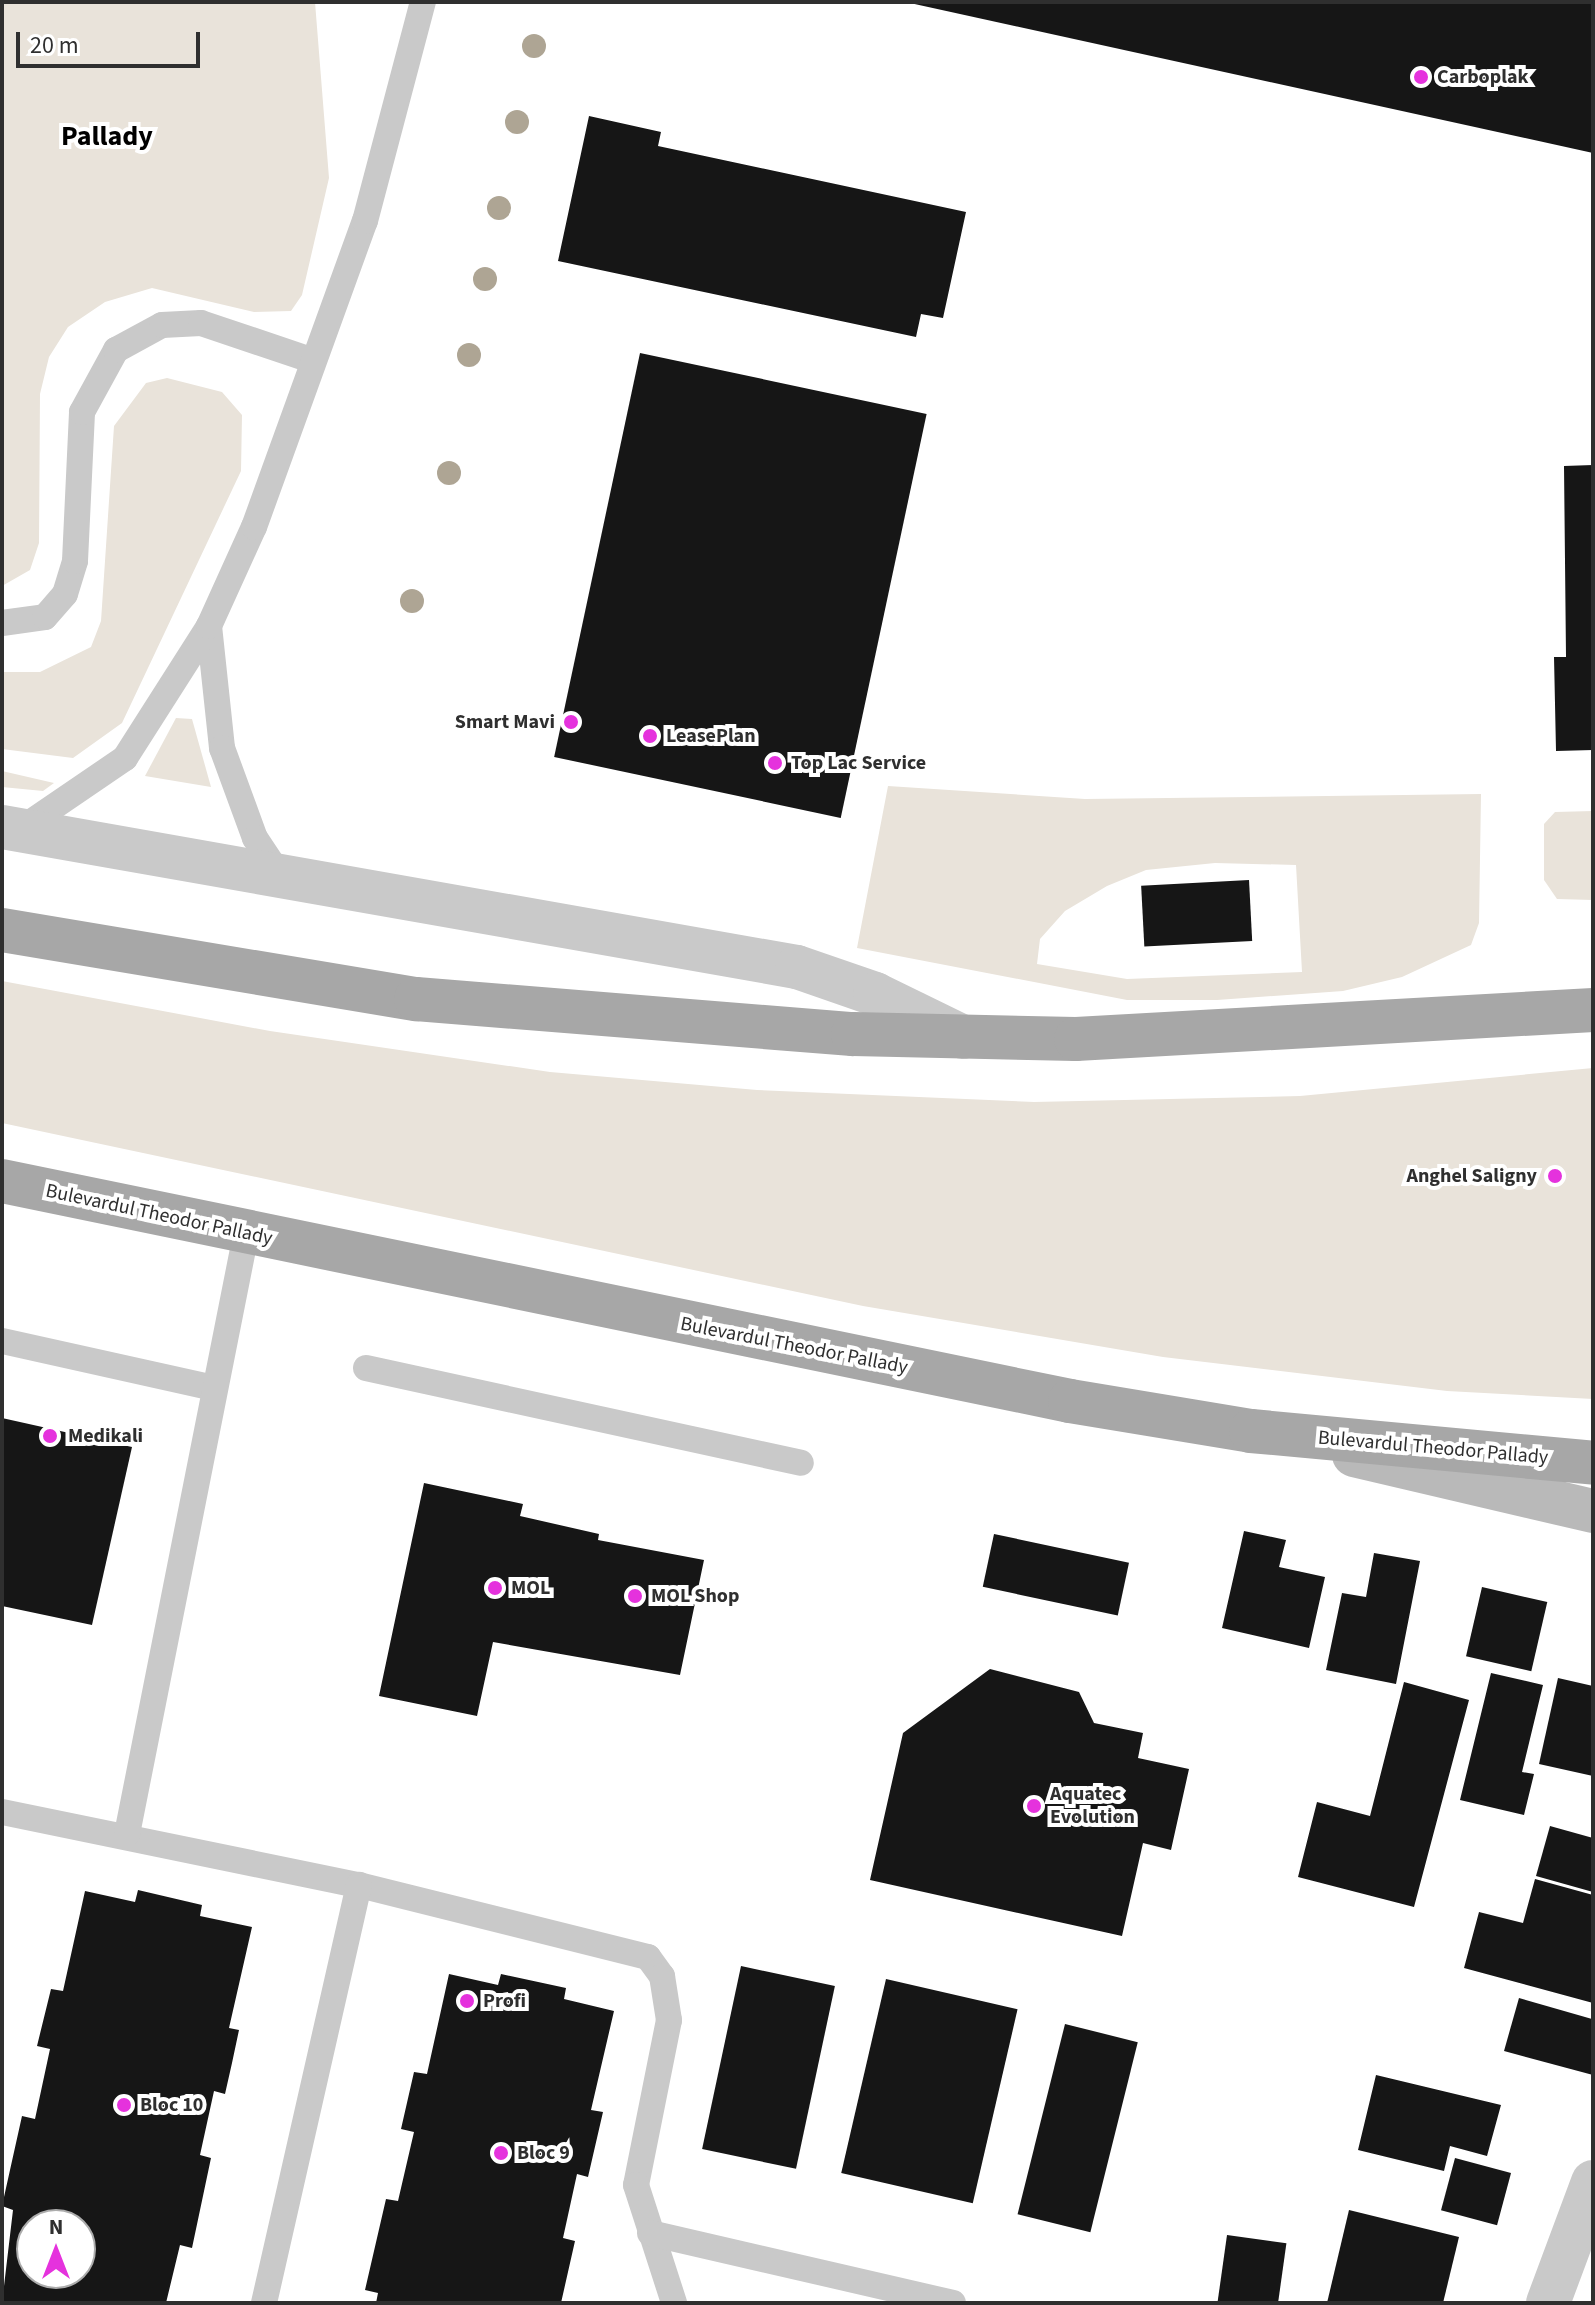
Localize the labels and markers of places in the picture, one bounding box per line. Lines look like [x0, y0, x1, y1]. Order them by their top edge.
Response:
place label: Carboplak [1437, 65, 1528, 89]
marker: Carboplak [1412, 68, 1430, 86]
place label: Smart Mavi [455, 710, 555, 734]
marker: Smart Mavi [562, 713, 580, 731]
place label: LeasePlan [666, 724, 756, 748]
marker: LeasePlan [641, 727, 659, 745]
place label: Top Lac Service [791, 751, 926, 775]
marker: Top Lac Service [766, 754, 784, 772]
place label: Anghel Saligny [1406, 1164, 1537, 1188]
marker: Anghel Saligny [1544, 1165, 1566, 1187]
place label: Medikali [68, 1424, 143, 1448]
marker: Medikali [39, 1425, 61, 1447]
place label: MOL [511, 1576, 550, 1600]
marker: MOL [486, 1579, 504, 1597]
place label: MOL Shop [651, 1584, 739, 1608]
marker: MOL Shop [626, 1587, 644, 1605]
place label: Aquatec Evolution [1050, 1782, 1135, 1829]
marker: Aquatec Evolution [1025, 1797, 1043, 1815]
place label: Profi [483, 1989, 526, 2013]
marker: Profi [458, 1992, 476, 2010]
place label: Bloc 10 [140, 2093, 203, 2117]
marker: Bloc 10 [115, 2096, 133, 2114]
place label: Bloc 9 [517, 2141, 570, 2165]
marker: Bloc 9 [492, 2144, 510, 2162]

